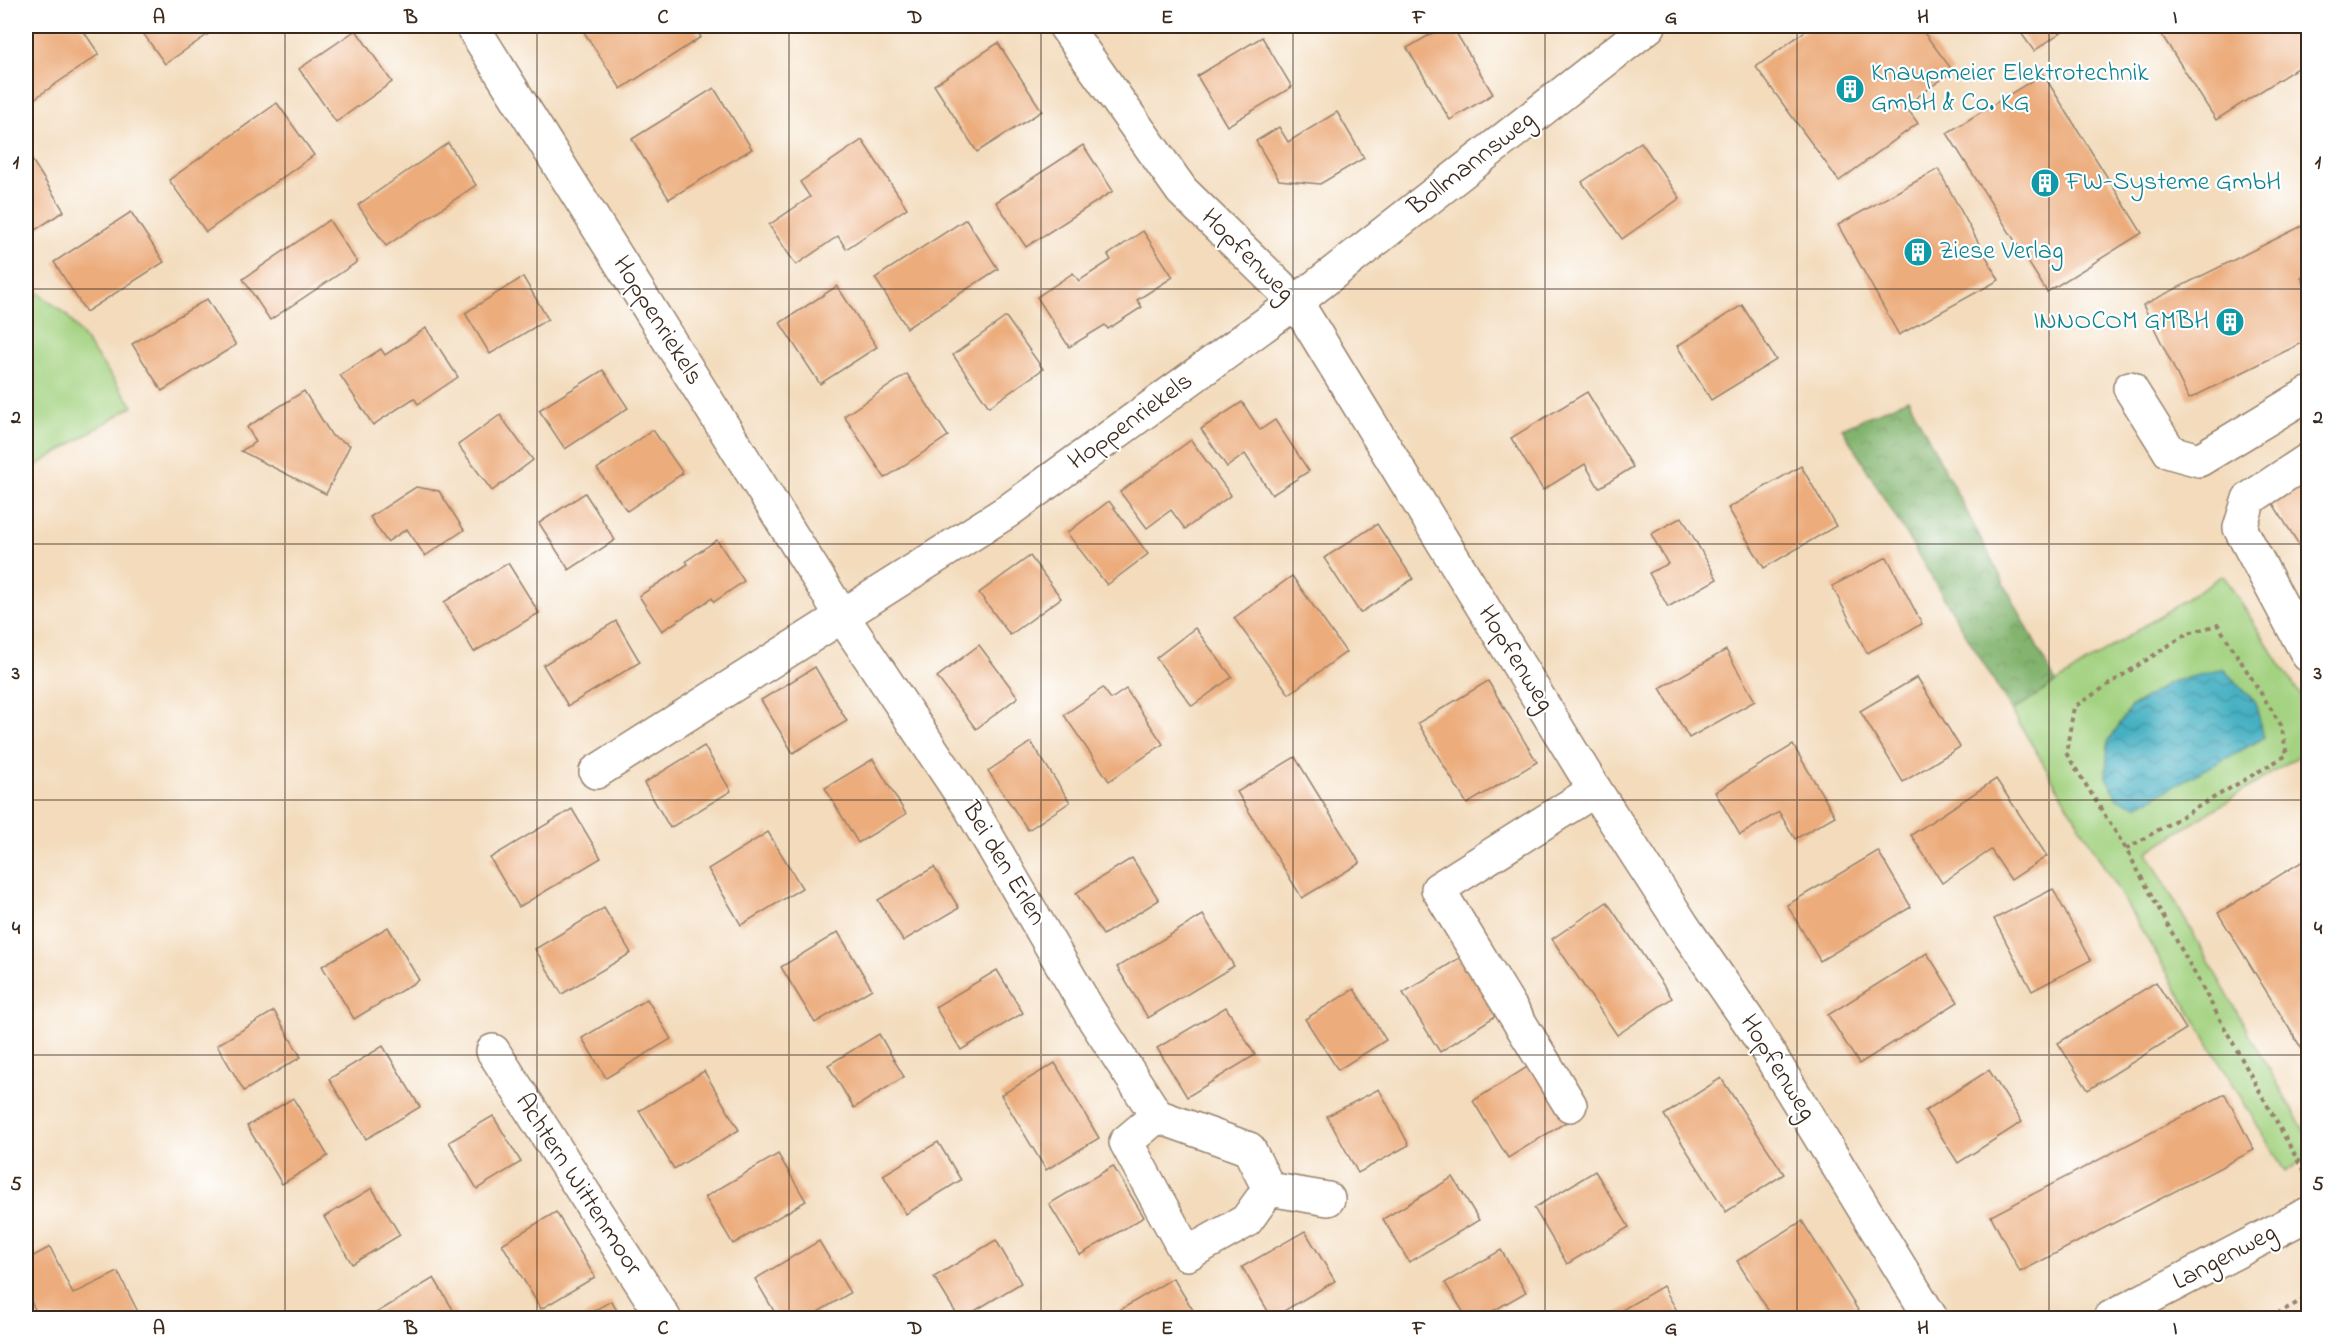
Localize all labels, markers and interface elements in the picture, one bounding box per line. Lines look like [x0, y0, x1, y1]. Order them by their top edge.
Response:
text: A [153, 4, 165, 33]
text: B [403, 4, 418, 33]
text: C [658, 4, 669, 33]
text: D [907, 4, 922, 33]
text: E [1161, 4, 1173, 33]
text: F [1412, 4, 1426, 33]
text: G [1665, 4, 1678, 33]
text: H [1917, 4, 1929, 33]
text: I [2173, 4, 2178, 33]
place label: Knaupmeier Elektrotechnik GmbH & Co. KG [1871, 55, 2149, 123]
building icon: Knaupmeier Elektrotechnik GmbH & Co. KG [1834, 73, 1866, 105]
street label: Bollmannsweg [1399, 102, 1544, 227]
text: 1 [13, 149, 20, 178]
text: 1 [2315, 149, 2322, 178]
place label: FW-Systeme GmbH [2065, 164, 2281, 202]
building icon: FW-Systeme GmbH [2029, 167, 2061, 199]
street label: Hopfenweg [1191, 200, 1303, 312]
place label: Ziese Verlag [1939, 233, 2064, 271]
building icon: Ziese Verlag [1902, 236, 1934, 268]
street label: Hoppenriekels [602, 249, 712, 393]
place label: INNOCOM GMBH [2033, 303, 2209, 341]
building icon: INNOCOM GMBH [2214, 306, 2246, 338]
street label: Hoppenriekels [1061, 364, 1201, 480]
text: 2 [10, 404, 21, 433]
text: 2 [2312, 404, 2323, 433]
street label: Hopfenweg [1467, 598, 1563, 720]
text: 3 [11, 660, 20, 689]
text: 3 [2313, 660, 2322, 689]
street label: Bei den Erlen [951, 794, 1055, 933]
text: 4 [12, 915, 21, 944]
text: 4 [2314, 915, 2323, 944]
street label: Hopfenweg [1729, 1007, 1825, 1129]
street label: Achtern Wittenmoor [505, 1086, 652, 1285]
text: 5 [10, 1171, 22, 1200]
text: 5 [2312, 1171, 2324, 1200]
street label: Langenweg [2166, 1215, 2284, 1301]
text: A [153, 1315, 165, 1344]
text: B [403, 1315, 418, 1344]
text: C [658, 1315, 669, 1344]
text: D [907, 1315, 922, 1344]
text: E [1161, 1315, 1173, 1344]
text: F [1412, 1315, 1426, 1344]
text: G [1665, 1315, 1678, 1344]
text: H [1917, 1315, 1929, 1344]
text: I [2173, 1315, 2178, 1344]

